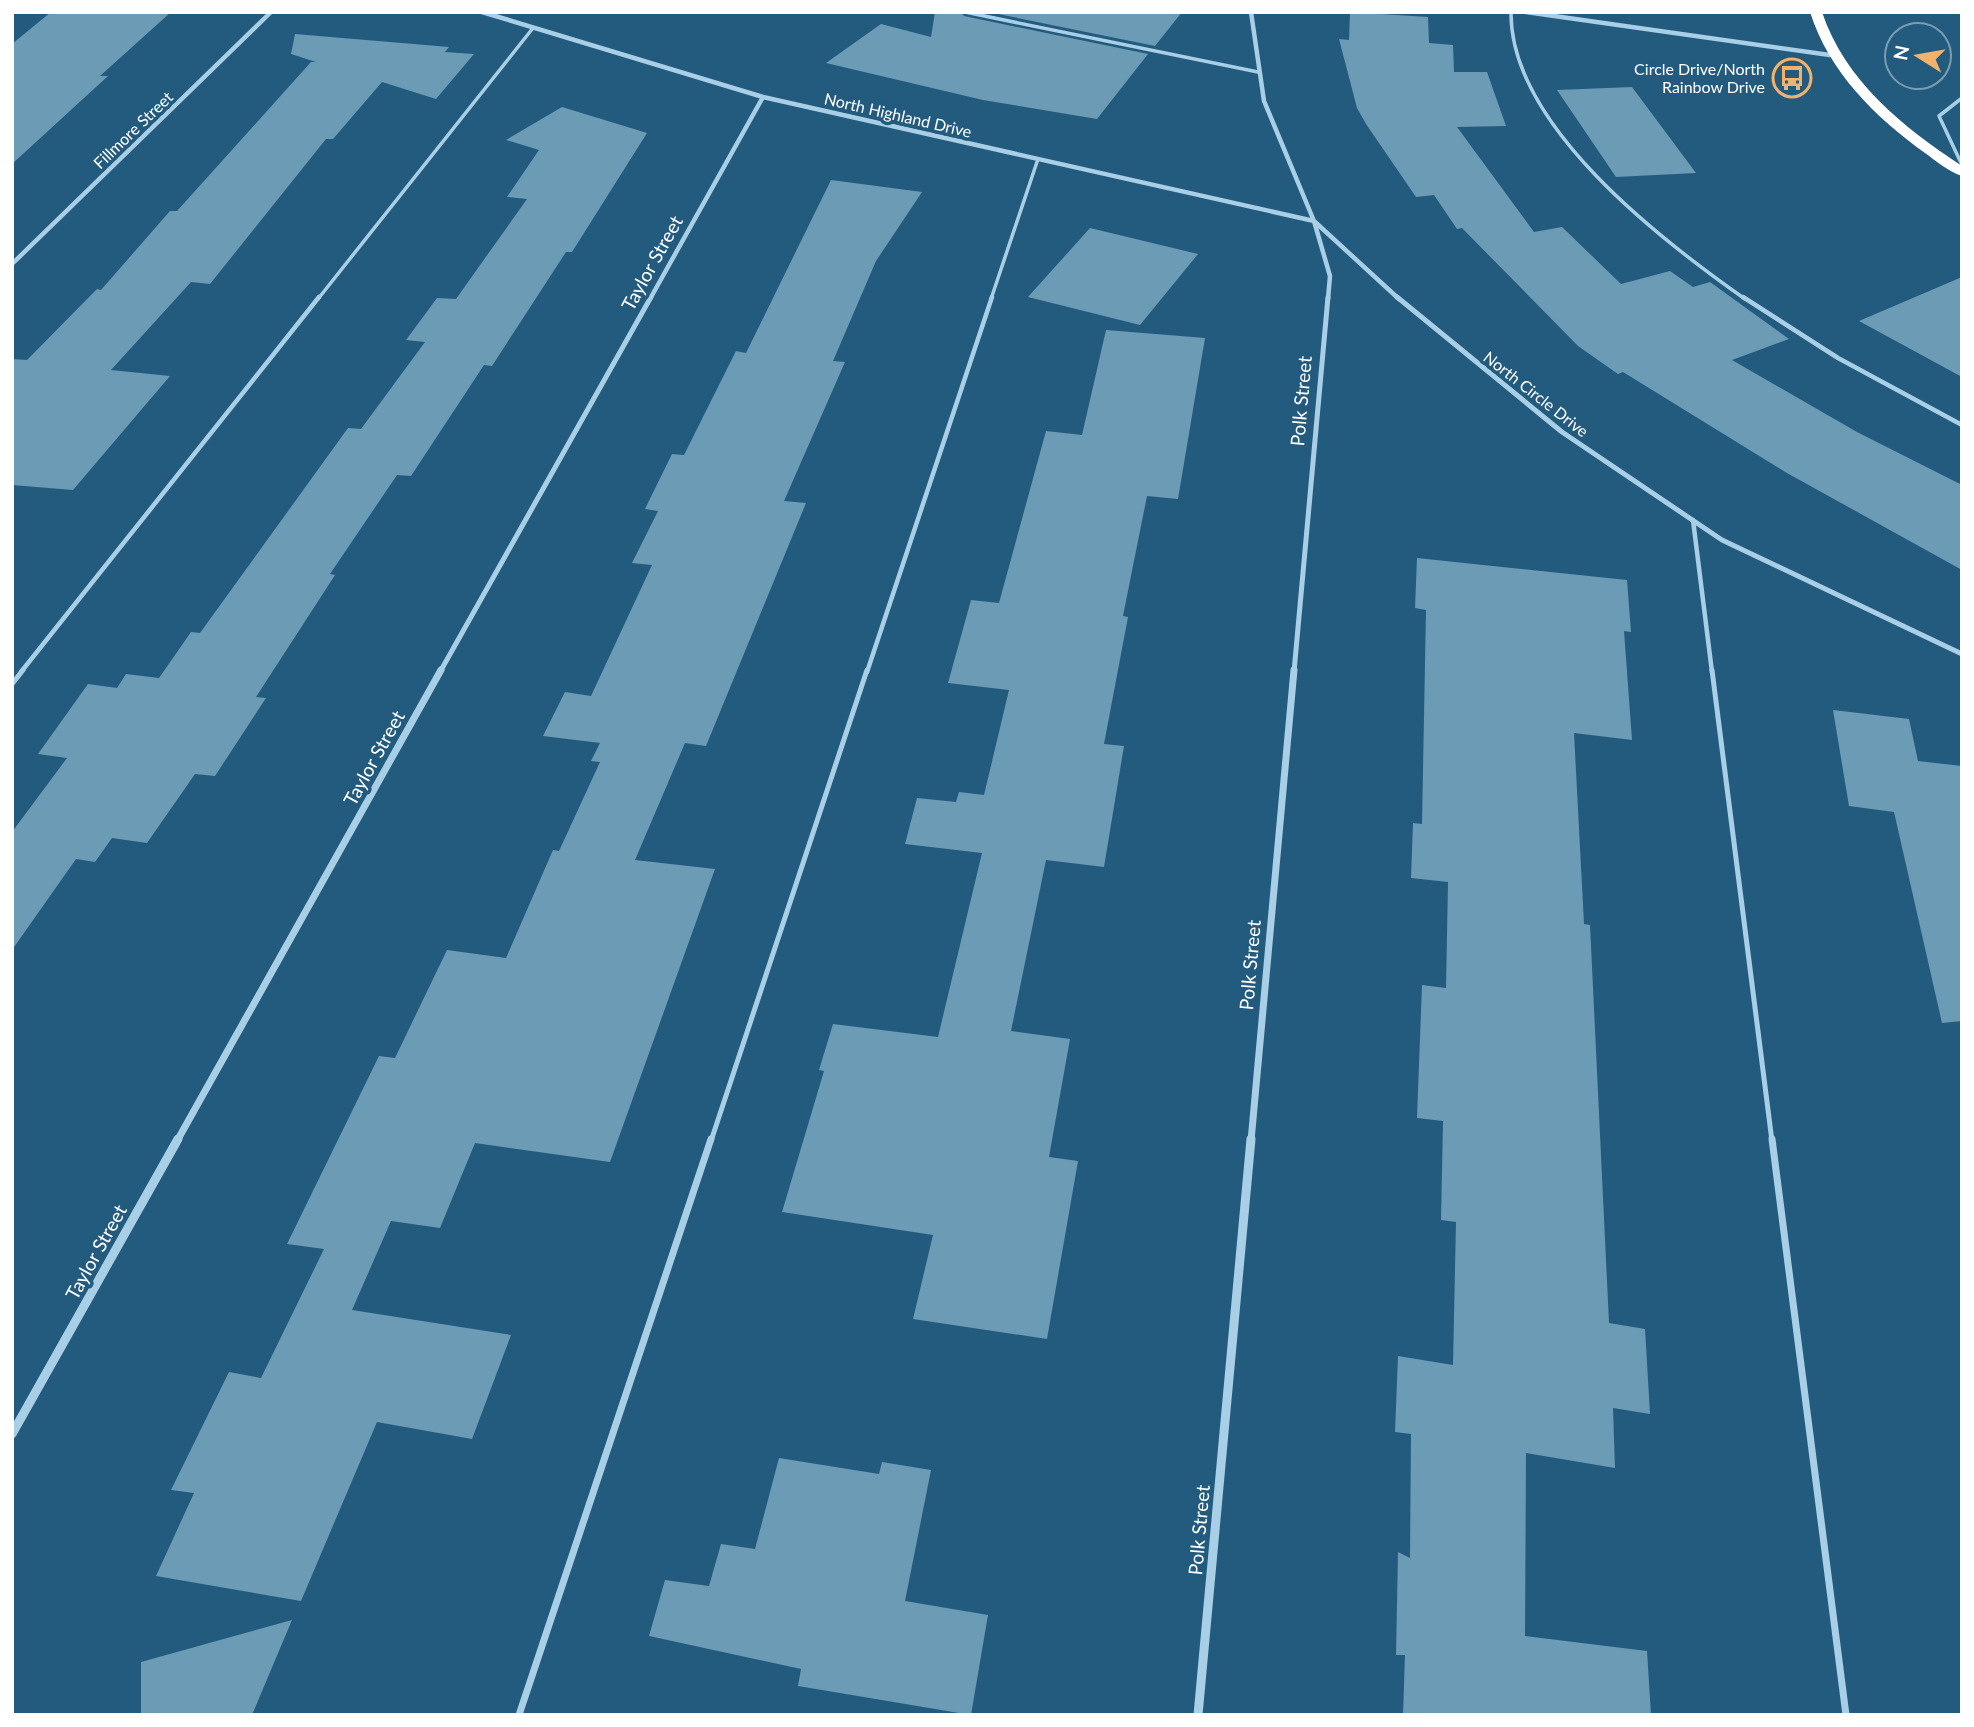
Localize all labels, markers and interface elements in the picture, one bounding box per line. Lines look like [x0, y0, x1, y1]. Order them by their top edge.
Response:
north arrow [1883, 21, 1953, 91]
text: N [1888, 43, 1914, 62]
bus stop icon: Circle Drive/North Rainbow Drive [1771, 57, 1813, 99]
place label: Circle Drive/North Rainbow Drive [1634, 59, 1765, 96]
street label: Fillmore Street [89, 87, 176, 172]
street label: North Highland Drive [823, 88, 974, 141]
street label: Taylor Street [616, 211, 687, 314]
street label: North Circle Drive [1480, 347, 1592, 440]
street label: Polk Street [1285, 355, 1316, 447]
street label: Taylor Street [338, 706, 409, 809]
street label: Polk Street [1234, 919, 1265, 1011]
street label: Taylor Street [60, 1200, 131, 1303]
street label: Polk Street [1183, 1484, 1214, 1576]

